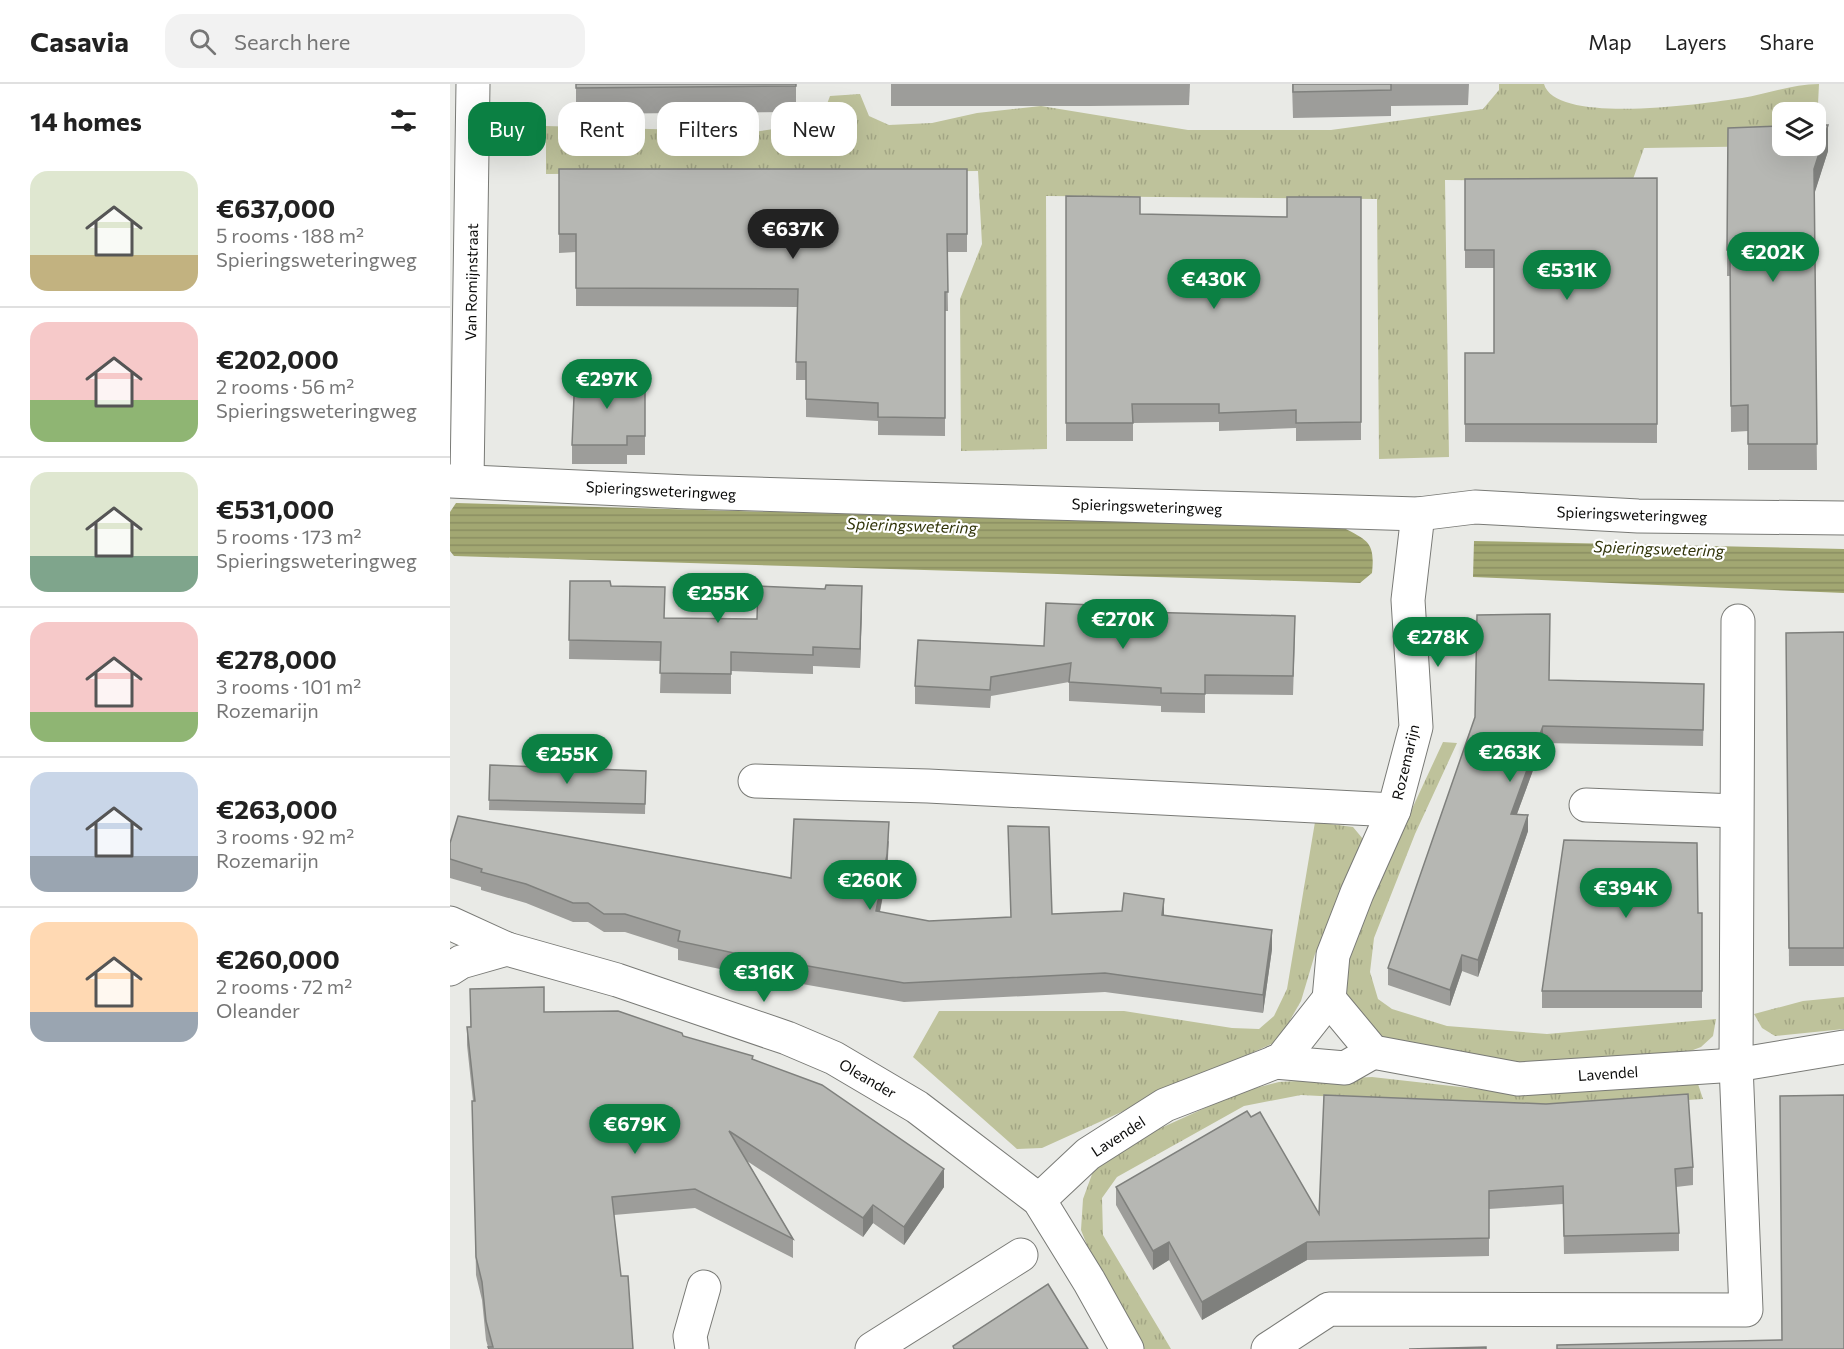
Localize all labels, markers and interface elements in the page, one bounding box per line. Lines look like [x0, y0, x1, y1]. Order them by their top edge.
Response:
search box [165, 14, 585, 68]
text: Casavia [30, 24, 129, 58]
icon: search [186, 25, 219, 58]
text: Search here [234, 28, 350, 55]
text: Map [1588, 29, 1632, 54]
text: Layers [1665, 29, 1727, 54]
text: Share [1760, 29, 1814, 54]
chip: Buy [468, 102, 546, 156]
chip: Rent [558, 102, 645, 156]
chip: Filters [657, 102, 759, 156]
chip: New [771, 102, 857, 156]
map controls [1772, 102, 1826, 156]
button: layers [1772, 102, 1826, 156]
icon: filters [387, 104, 420, 137]
text: 14 homes [30, 105, 142, 136]
text: €637,000 [216, 192, 335, 223]
icon: home [78, 195, 150, 267]
pin: €637K [751, 209, 835, 260]
text: €637K [762, 216, 824, 240]
text: 5 rooms · 188 m² [216, 223, 364, 247]
street label: Van Romijnstraat [461, 223, 481, 341]
pin: €202K [1731, 232, 1815, 283]
text: €202K [1741, 239, 1805, 263]
text: Spieringsweteringweg [216, 247, 417, 271]
pin: €531K [1525, 250, 1609, 301]
text: €531K [1537, 257, 1597, 281]
pin: €430K [1172, 259, 1256, 310]
text: €430K [1181, 266, 1247, 290]
text: €202,000 [216, 343, 339, 374]
icon: home [78, 346, 150, 418]
pin: €297K [565, 359, 649, 410]
text: €297K [576, 366, 638, 390]
text: 2 rooms · 56 m² [216, 374, 354, 398]
text: Spieringsweteringweg [216, 398, 417, 422]
street label: Spieringsweteringweg [585, 477, 737, 503]
text: €531,000 [216, 493, 334, 524]
street label: Spieringsweteringweg [1071, 494, 1223, 518]
icon: home [78, 496, 150, 568]
street label: Spieringsweteringweg [1556, 502, 1708, 526]
water label: Spieringswetering [846, 513, 979, 537]
text: 5 rooms · 173 m² [216, 524, 362, 548]
water label: Spieringswetering [1593, 536, 1726, 560]
text: Spieringsweteringweg [216, 548, 417, 572]
pin: €255K [676, 573, 760, 624]
text: €255K [687, 580, 749, 604]
pin: €270K [1081, 599, 1165, 650]
text: €270K [1091, 606, 1155, 630]
pin: €278K [1396, 617, 1480, 668]
text: €278K [1407, 624, 1469, 648]
text: €278,000 [216, 643, 337, 674]
icon: home [78, 646, 150, 718]
text: 3 rooms · 101 m² [216, 674, 361, 698]
text: Rozemarijn [216, 698, 319, 722]
street label: Rozemarijn [1388, 722, 1422, 802]
pin: €263K [1468, 732, 1552, 783]
pin: €255K [525, 734, 609, 785]
text: €263K [1478, 739, 1542, 763]
text: €255K [536, 741, 598, 765]
text: €263,000 [216, 793, 338, 824]
icon: home [78, 796, 150, 868]
text: 3 rooms · 92 m² [216, 824, 354, 848]
text: Rozemarijn [216, 848, 319, 872]
pin: €260K [828, 860, 912, 911]
text: €260K [838, 867, 902, 891]
pin: €394K [1584, 868, 1668, 919]
text: €394K [1594, 875, 1658, 899]
text: €260,000 [216, 943, 340, 974]
icon: home [78, 946, 150, 1018]
pin: €316K [722, 952, 806, 1003]
text: €316K [733, 959, 795, 983]
text: 2 rooms · 72 m² [216, 974, 352, 998]
text: Oleander [216, 998, 300, 1022]
street label: Oleander [836, 1054, 900, 1102]
street label: Lavendel [1577, 1062, 1639, 1084]
pin: €679K [593, 1104, 677, 1155]
text: €679K [603, 1111, 667, 1135]
street label: Lavendel [1088, 1112, 1148, 1160]

